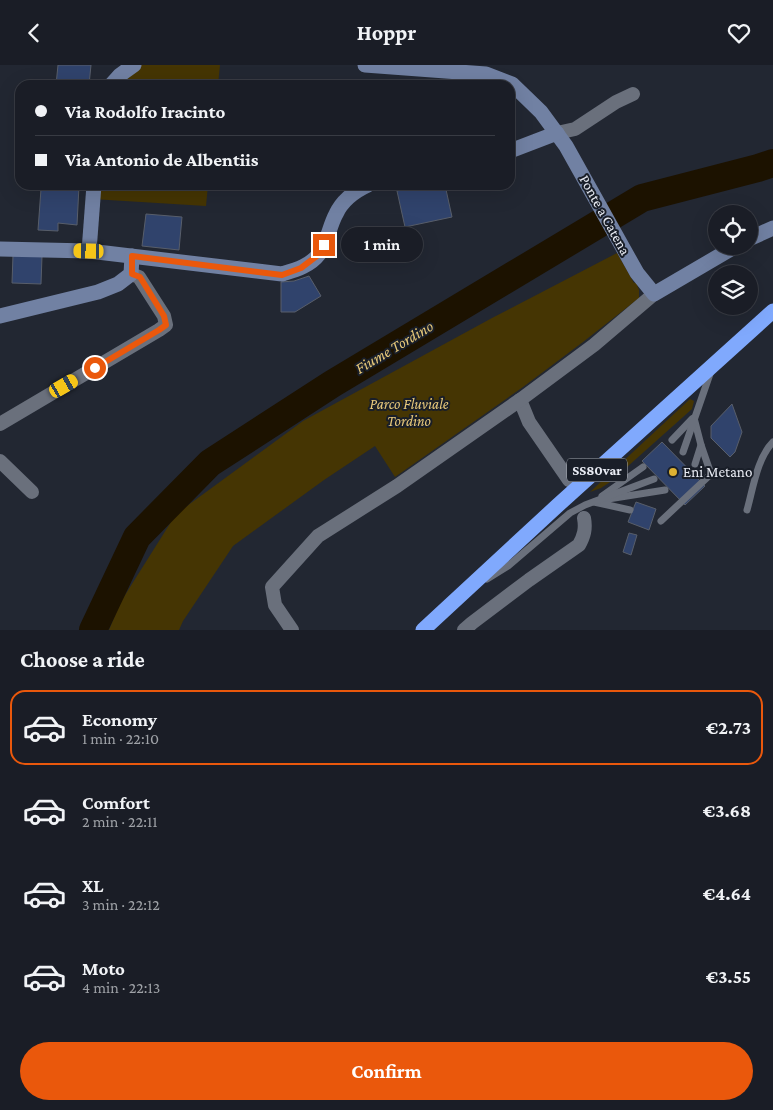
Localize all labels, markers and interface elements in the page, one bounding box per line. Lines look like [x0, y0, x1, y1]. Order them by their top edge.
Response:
icon: back [20, 19, 48, 47]
icon: heart [725, 19, 753, 47]
text: Hoppr [357, 20, 416, 45]
text: Via Rodolfo Iracinto [65, 101, 225, 122]
text: Via Antonio de Albentiis [65, 149, 258, 170]
street label: Ponte a Catena [576, 172, 634, 258]
map controls [708, 205, 758, 315]
button: locate [708, 205, 758, 255]
callout: 1 min [342, 227, 424, 263]
route end [313, 234, 335, 256]
text: 1 min [364, 236, 400, 253]
car [73, 243, 104, 259]
button: layers [708, 265, 758, 315]
water label: Fiume Tordino [352, 317, 436, 377]
route start [84, 357, 106, 379]
car [47, 372, 80, 400]
park label: Parco Fluviale Tordino [369, 396, 449, 429]
road number: SS80var [567, 459, 627, 481]
place label: Eni Metano [683, 464, 752, 480]
marker: Eni Metano [667, 466, 679, 478]
text: Choose a ride [20, 647, 145, 672]
icon: car [22, 705, 67, 750]
text: Economy [82, 709, 157, 730]
text: €2.73 [706, 717, 751, 738]
text: 1 min · 22:10 [82, 730, 159, 747]
icon: car [22, 788, 67, 833]
text: Comfort [82, 792, 150, 813]
text: €3.68 [703, 800, 751, 821]
text: 2 min · 22:11 [82, 813, 158, 830]
icon: car [22, 871, 67, 916]
text: XL [82, 875, 104, 896]
text: €4.64 [703, 883, 751, 904]
text: 3 min · 22:12 [82, 896, 160, 913]
icon: car [22, 954, 67, 999]
text: Moto [82, 958, 125, 979]
text: €3.55 [706, 966, 751, 987]
text: 4 min · 22:13 [82, 979, 160, 996]
button: Confirm [20, 1042, 753, 1100]

